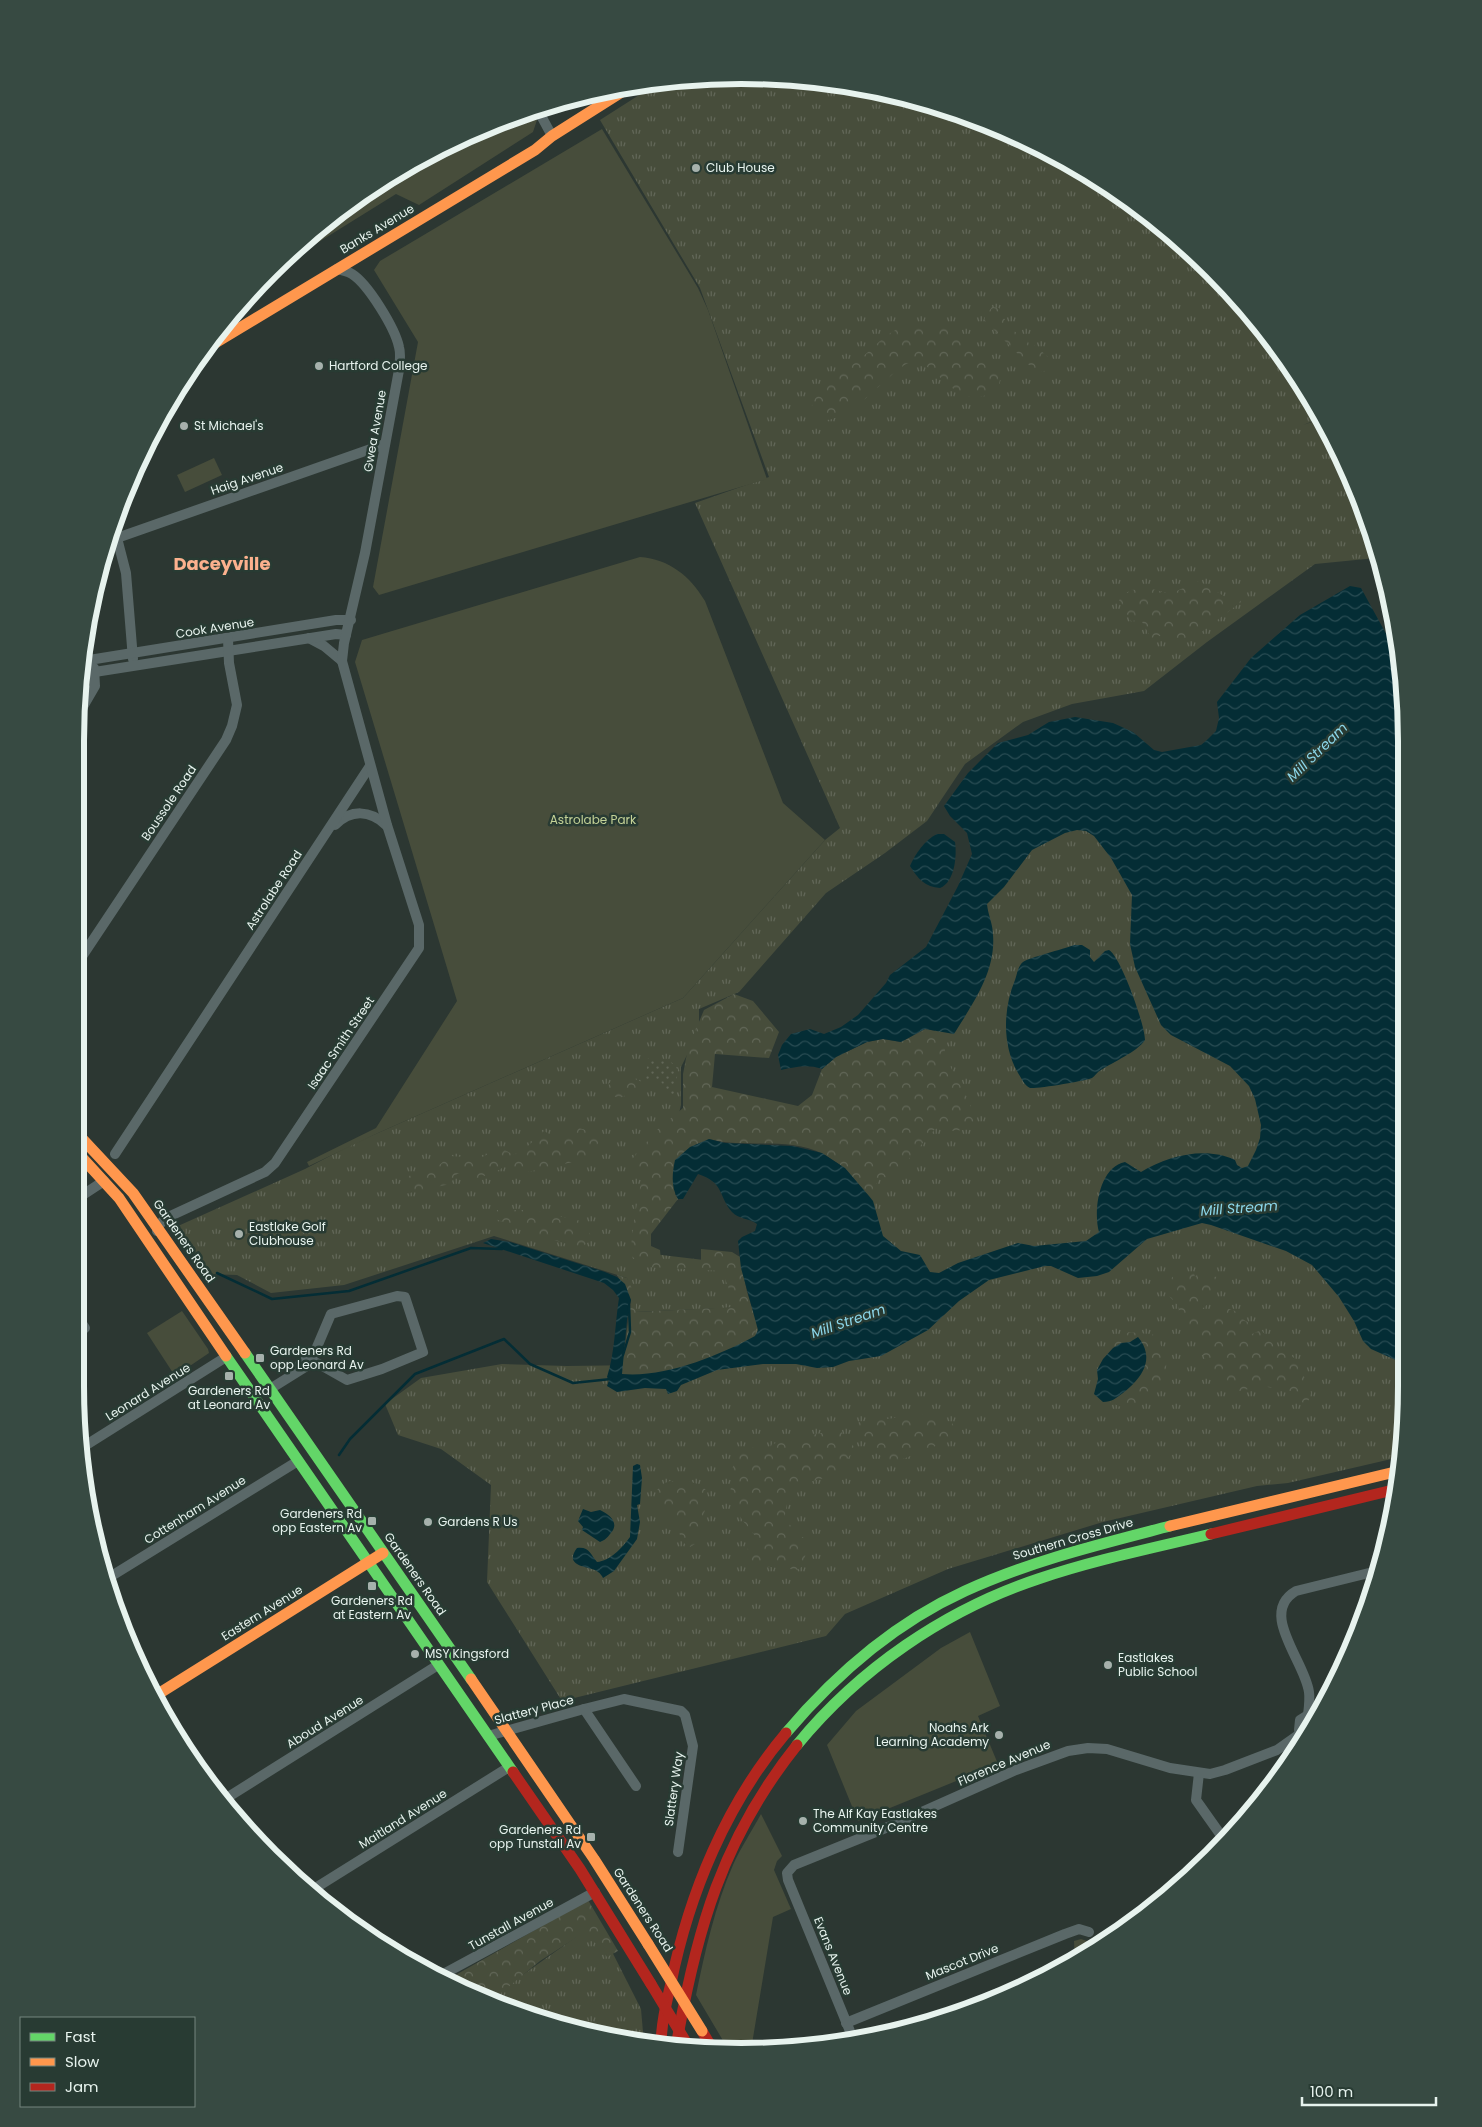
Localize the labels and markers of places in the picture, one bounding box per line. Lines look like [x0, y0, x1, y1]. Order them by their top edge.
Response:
place label: Club House [706, 159, 775, 176]
marker: Club House [690, 162, 702, 174]
place label: Hartford College [329, 357, 428, 374]
marker: Hartford College [313, 360, 325, 372]
place label: St Michael's [194, 417, 264, 434]
marker: St Michael's [178, 420, 190, 432]
place label: Eastlake Golf Clubhouse [249, 1218, 326, 1249]
marker: Eastlake Golf Clubhouse [233, 1228, 245, 1240]
place label: Gardeners Rd opp Leonard Av [270, 1342, 364, 1373]
marker: Gardeners Rd opp Leonard Av [254, 1352, 266, 1364]
marker: Gardeners Rd at Leonard Av [223, 1370, 235, 1382]
place label: Gardeners Rd at Leonard Av [188, 1382, 270, 1413]
place label: Gardeners Rd opp Eastern Av [272, 1505, 362, 1536]
place label: Gardens R Us [438, 1513, 518, 1530]
marker: Gardeners Rd opp Eastern Av [366, 1515, 378, 1527]
marker: Gardens R Us [422, 1516, 434, 1528]
marker: Gardeners Rd at Eastern Av [366, 1580, 378, 1592]
place label: Gardeners Rd at Eastern Av [331, 1592, 413, 1623]
place label: MSY Kingsford [425, 1645, 509, 1662]
marker: MSY Kingsford [409, 1648, 421, 1660]
place label: Eastlakes Public School [1118, 1649, 1198, 1680]
marker: Eastlakes Public School [1102, 1659, 1114, 1671]
place label: Noahs Ark Learning Academy [876, 1719, 990, 1750]
marker: Noahs Ark Learning Academy [993, 1729, 1005, 1741]
place label: The Alf Kay Eastlakes Community Centre [813, 1805, 937, 1836]
marker: The Alf Kay Eastlakes Community Centre [797, 1815, 809, 1827]
place label: Gardeners Rd opp Tunstall Av [489, 1821, 581, 1852]
marker: Gardeners Rd opp Tunstall Av [585, 1831, 597, 1843]

